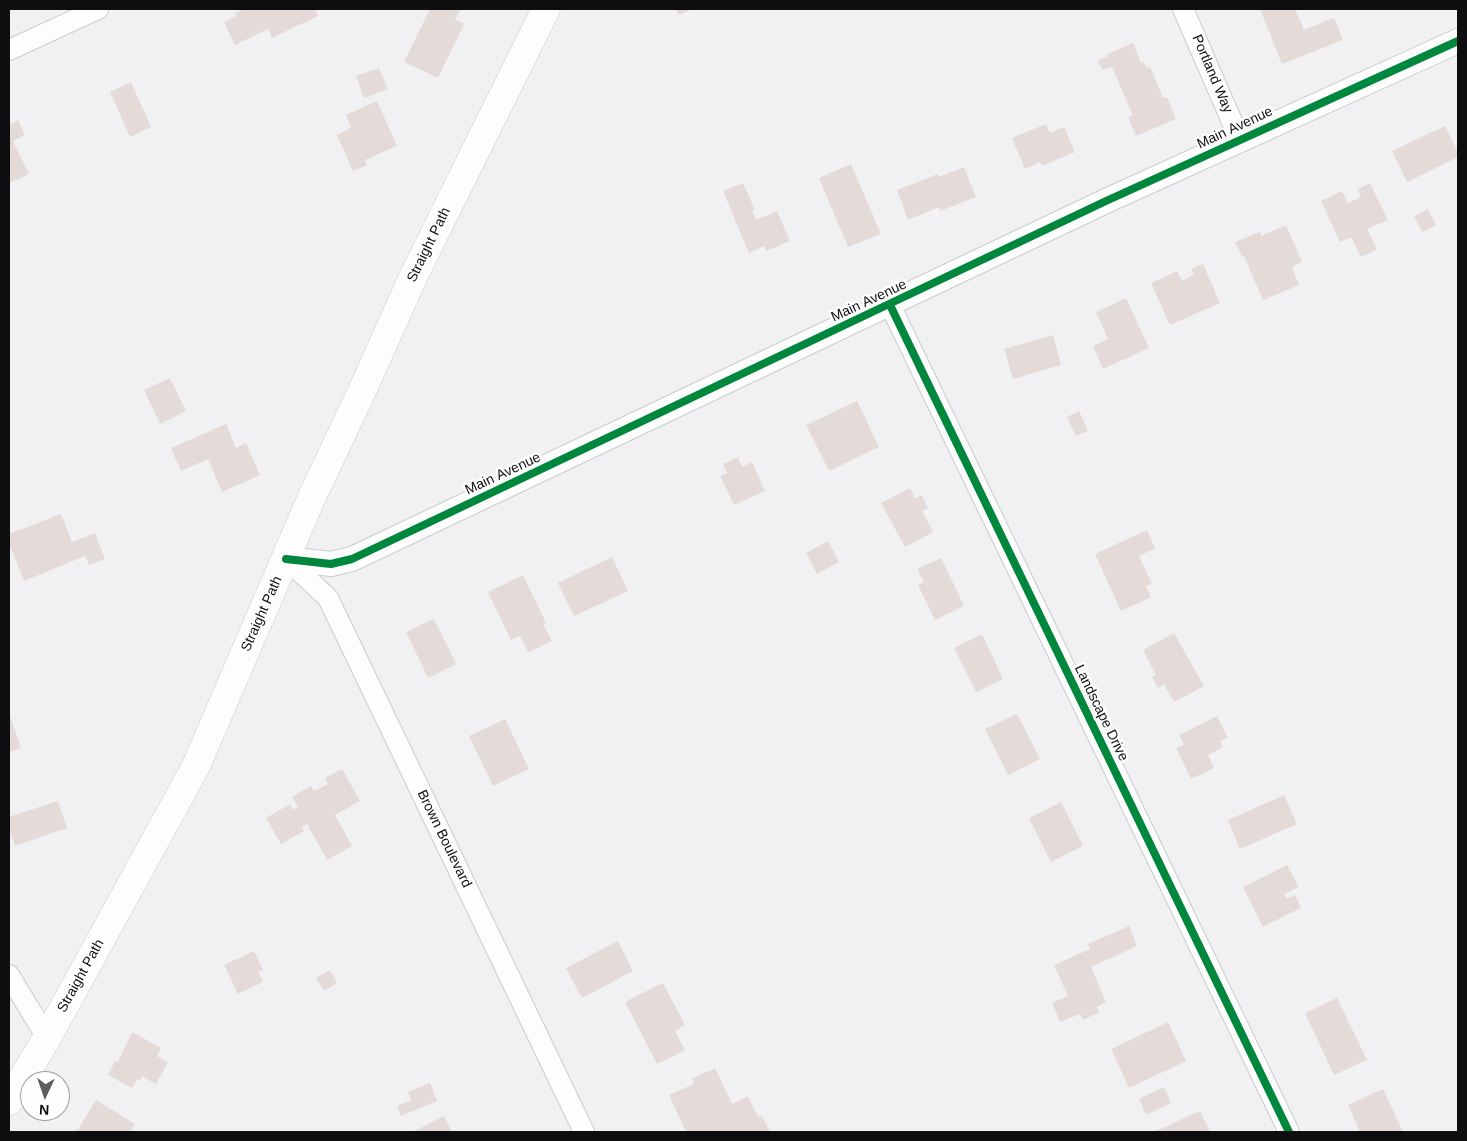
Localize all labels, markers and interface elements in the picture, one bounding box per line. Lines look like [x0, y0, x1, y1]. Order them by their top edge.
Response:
street label: Portland Way [1188, 32, 1236, 116]
street label: Main Avenue [1195, 103, 1275, 153]
street label: Straight Path [404, 205, 454, 285]
street label: Main Avenue [829, 276, 909, 326]
street label: Main Avenue [463, 449, 543, 499]
street label: Straight Path [238, 574, 286, 654]
street label: Landscape Drive [1070, 662, 1132, 764]
street label: Brown Boulevard [413, 787, 475, 891]
street label: Straight Path [54, 937, 108, 1015]
north arrow [20, 1071, 70, 1121]
text: N [39, 1102, 50, 1118]

